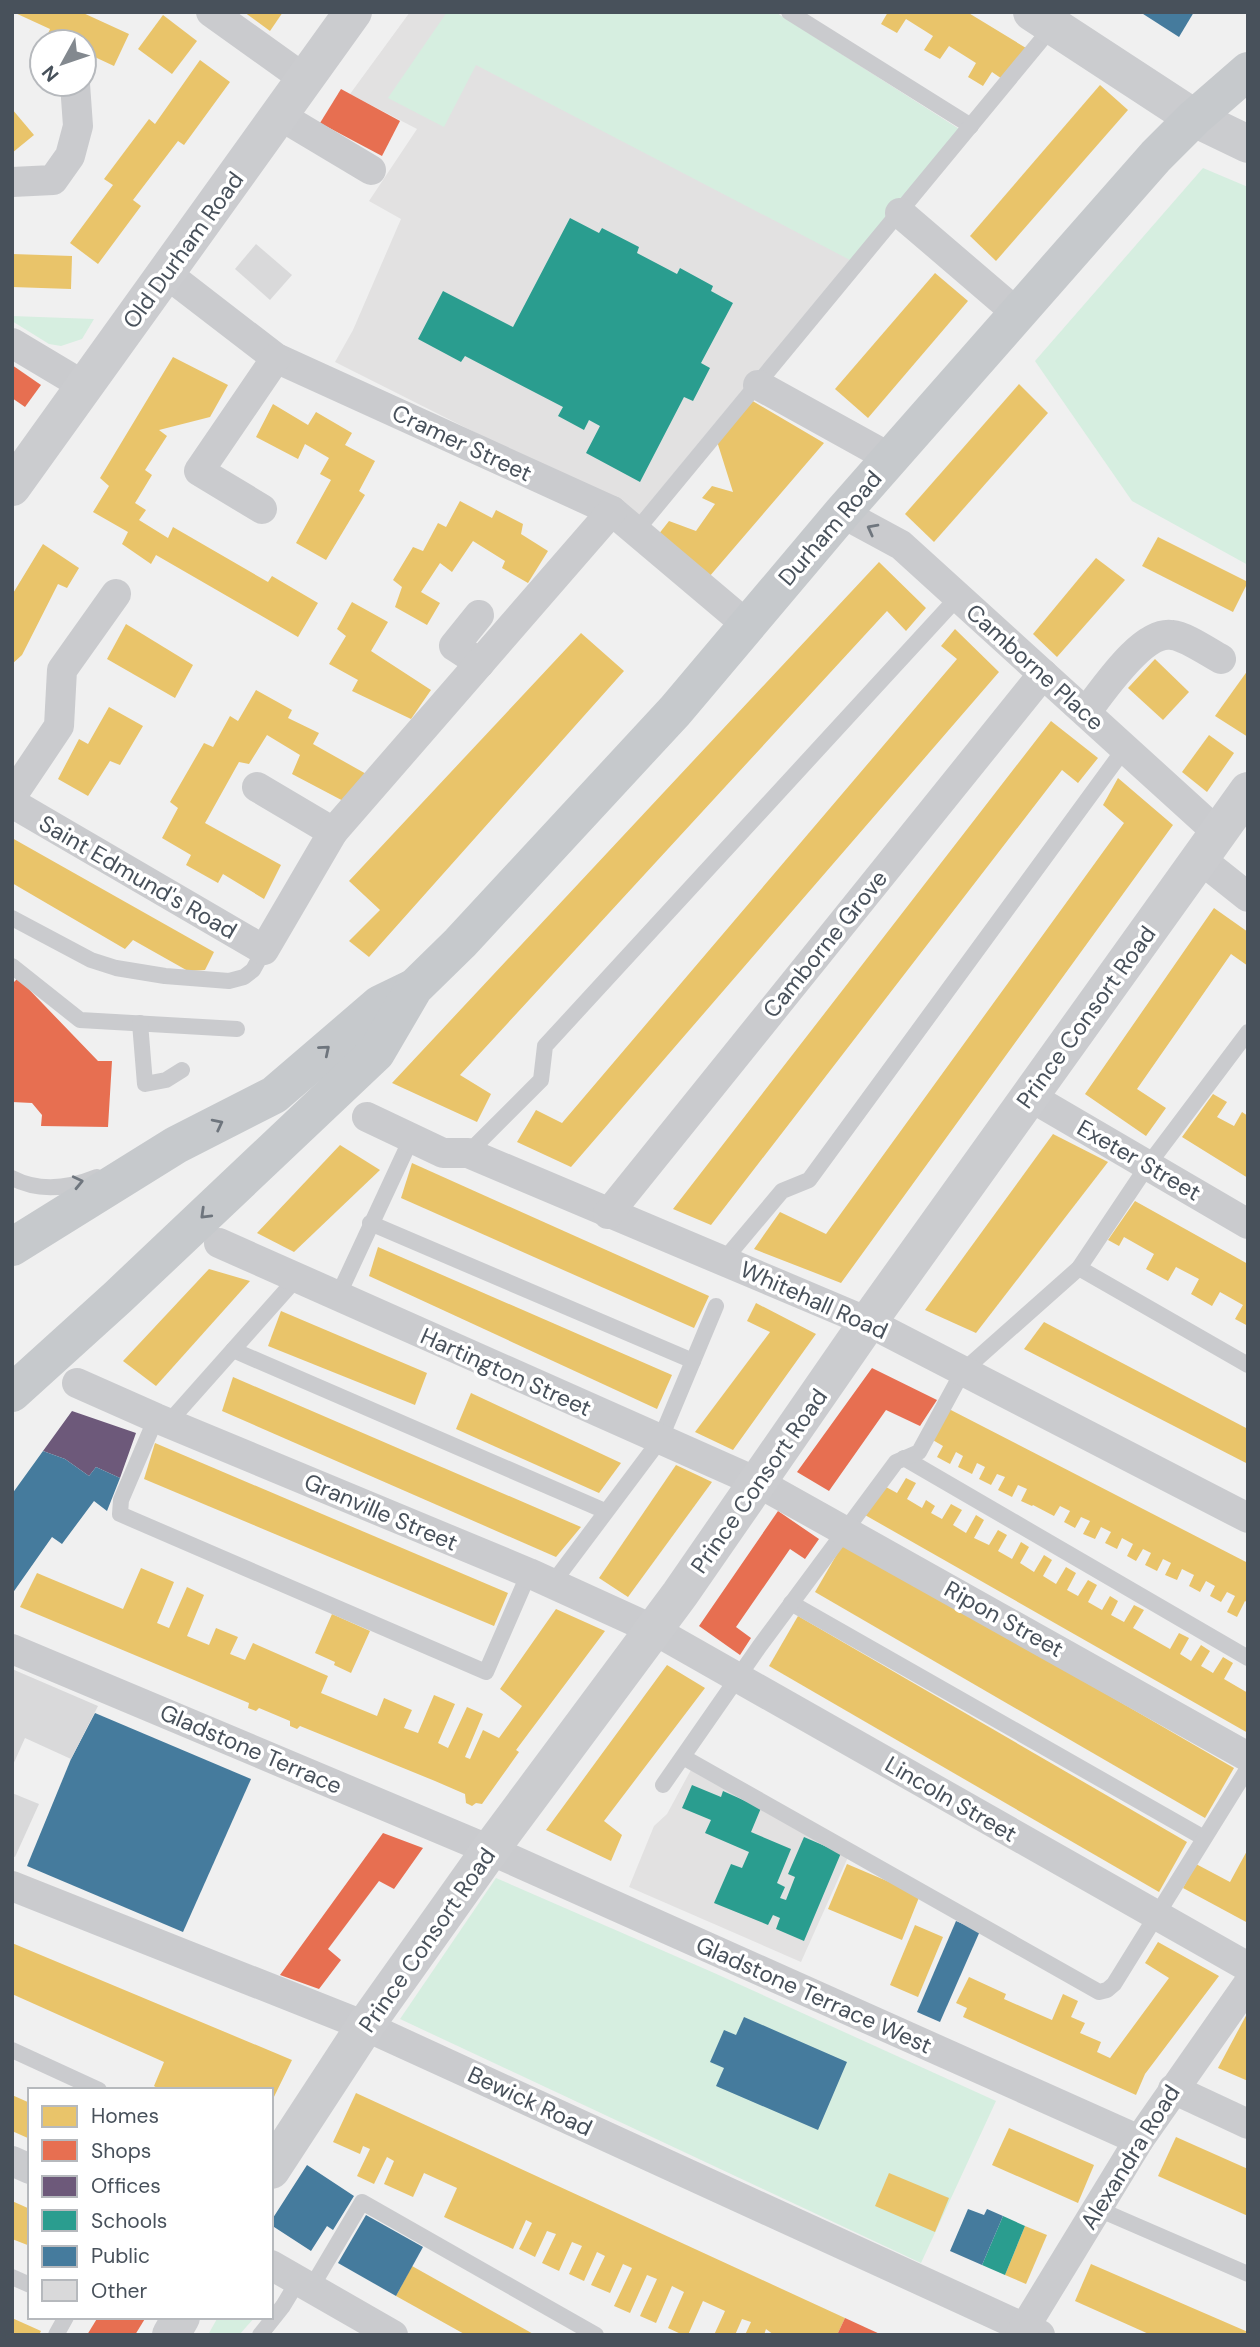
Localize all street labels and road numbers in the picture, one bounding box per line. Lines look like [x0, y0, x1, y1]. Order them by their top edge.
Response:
street label: Old Durham Road [116, 166, 250, 334]
street label: Cramer Street [387, 398, 537, 488]
street label: Durham Road [772, 464, 888, 592]
street label: Camborne Place [960, 597, 1110, 737]
street label: Saint Edmund's Road [34, 808, 242, 946]
street label: Camborne Grove [756, 864, 894, 1024]
street label: Prince Consort Road [1010, 920, 1162, 1114]
street label: Exeter Street [1072, 1112, 1206, 1208]
street label: Whitehall Road [736, 1254, 892, 1346]
street label: Hartington Street [416, 1321, 596, 1423]
street label: Prince Consort Road [684, 1383, 834, 1579]
street label: Granville Street [300, 1466, 462, 1558]
street label: Ripon Street [939, 1574, 1069, 1664]
street label: Gladstone Terrace [155, 1697, 347, 1801]
street label: Lincoln Street [880, 1749, 1022, 1849]
street label: Prince Consort Road [352, 1842, 502, 2038]
street label: Gladstone Terrace West [691, 1929, 937, 2061]
street label: Bewick Road [463, 2059, 597, 2143]
street label: Alexandra Road [1074, 2079, 1186, 2235]

